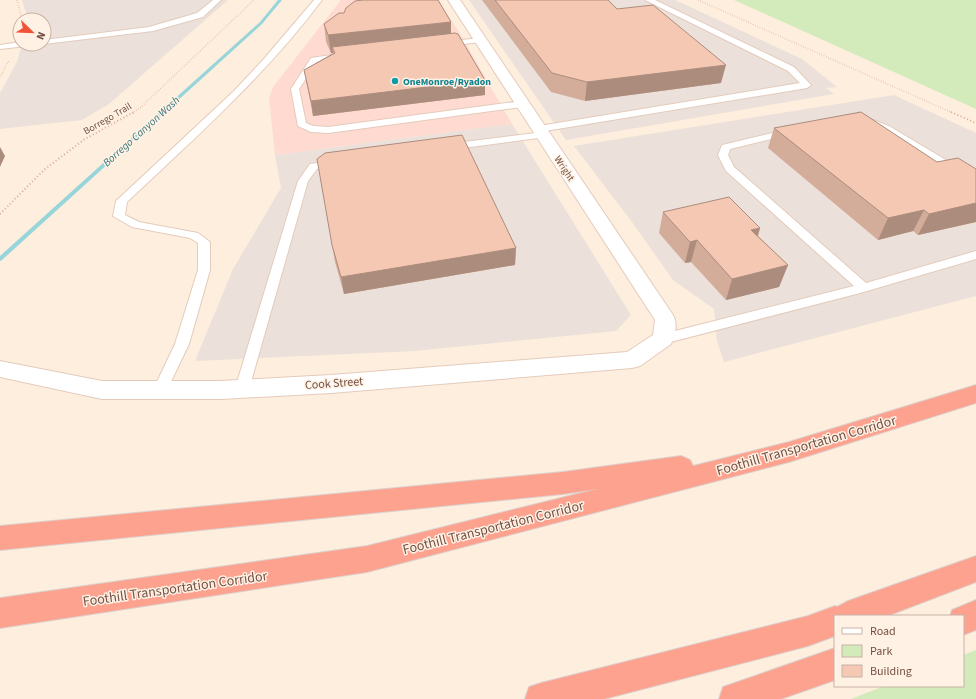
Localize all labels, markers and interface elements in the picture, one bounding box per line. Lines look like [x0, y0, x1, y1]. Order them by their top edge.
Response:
north arrow [12, 12, 52, 52]
text: N [32, 29, 49, 42]
place label: OneMonroe/Ryadon [403, 75, 491, 89]
marker: OneMonroe/Ryadon [390, 76, 400, 86]
water label: Borrego Canyon Wash [100, 93, 183, 170]
street label: Borrego Trail [81, 99, 135, 138]
street label: Wright [551, 153, 578, 184]
street label: Cook Street [304, 373, 364, 394]
street label: Foothill Transportation Corridor [714, 411, 899, 481]
street label: Foothill Transportation Corridor [401, 496, 586, 560]
street label: Foothill Transportation Corridor [82, 566, 269, 612]
legend [834, 615, 964, 687]
text: Road [870, 623, 896, 640]
text: Park [870, 643, 892, 660]
text: Building [870, 663, 912, 680]

